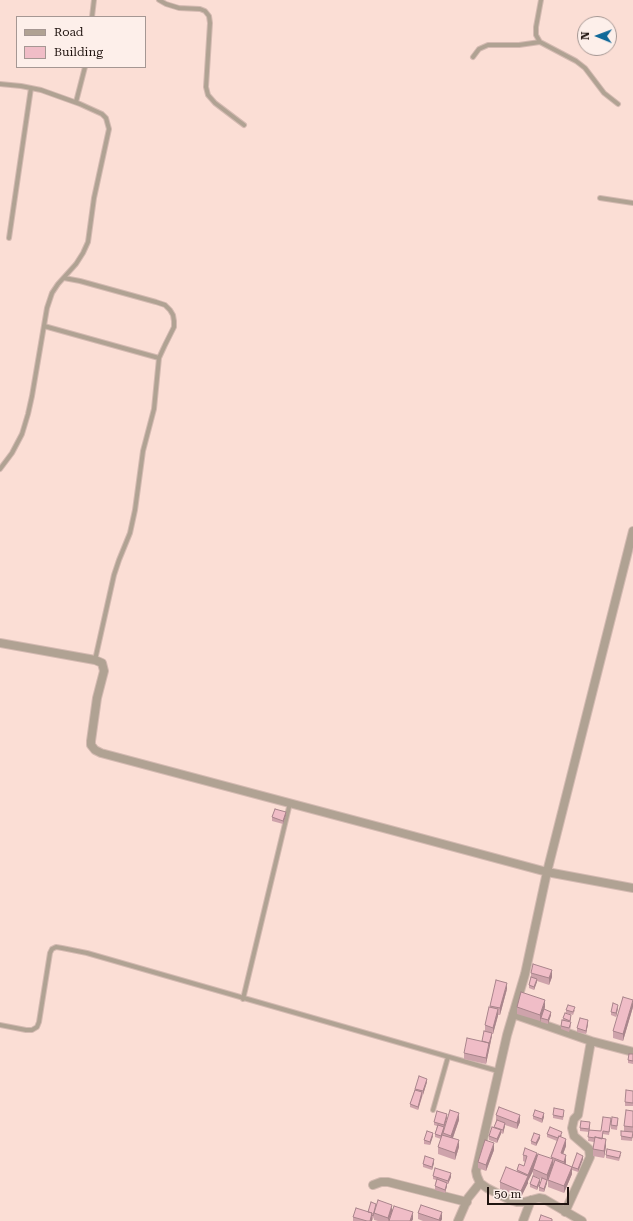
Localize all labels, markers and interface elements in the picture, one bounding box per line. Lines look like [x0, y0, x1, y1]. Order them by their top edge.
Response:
legend [16, 16, 146, 68]
north arrow [577, 16, 617, 56]
text: Road [54, 25, 83, 39]
text: N [579, 31, 592, 40]
text: Building [54, 45, 103, 59]
scale bar [489, 1179, 571, 1205]
text: 50 m [494, 1187, 521, 1201]

